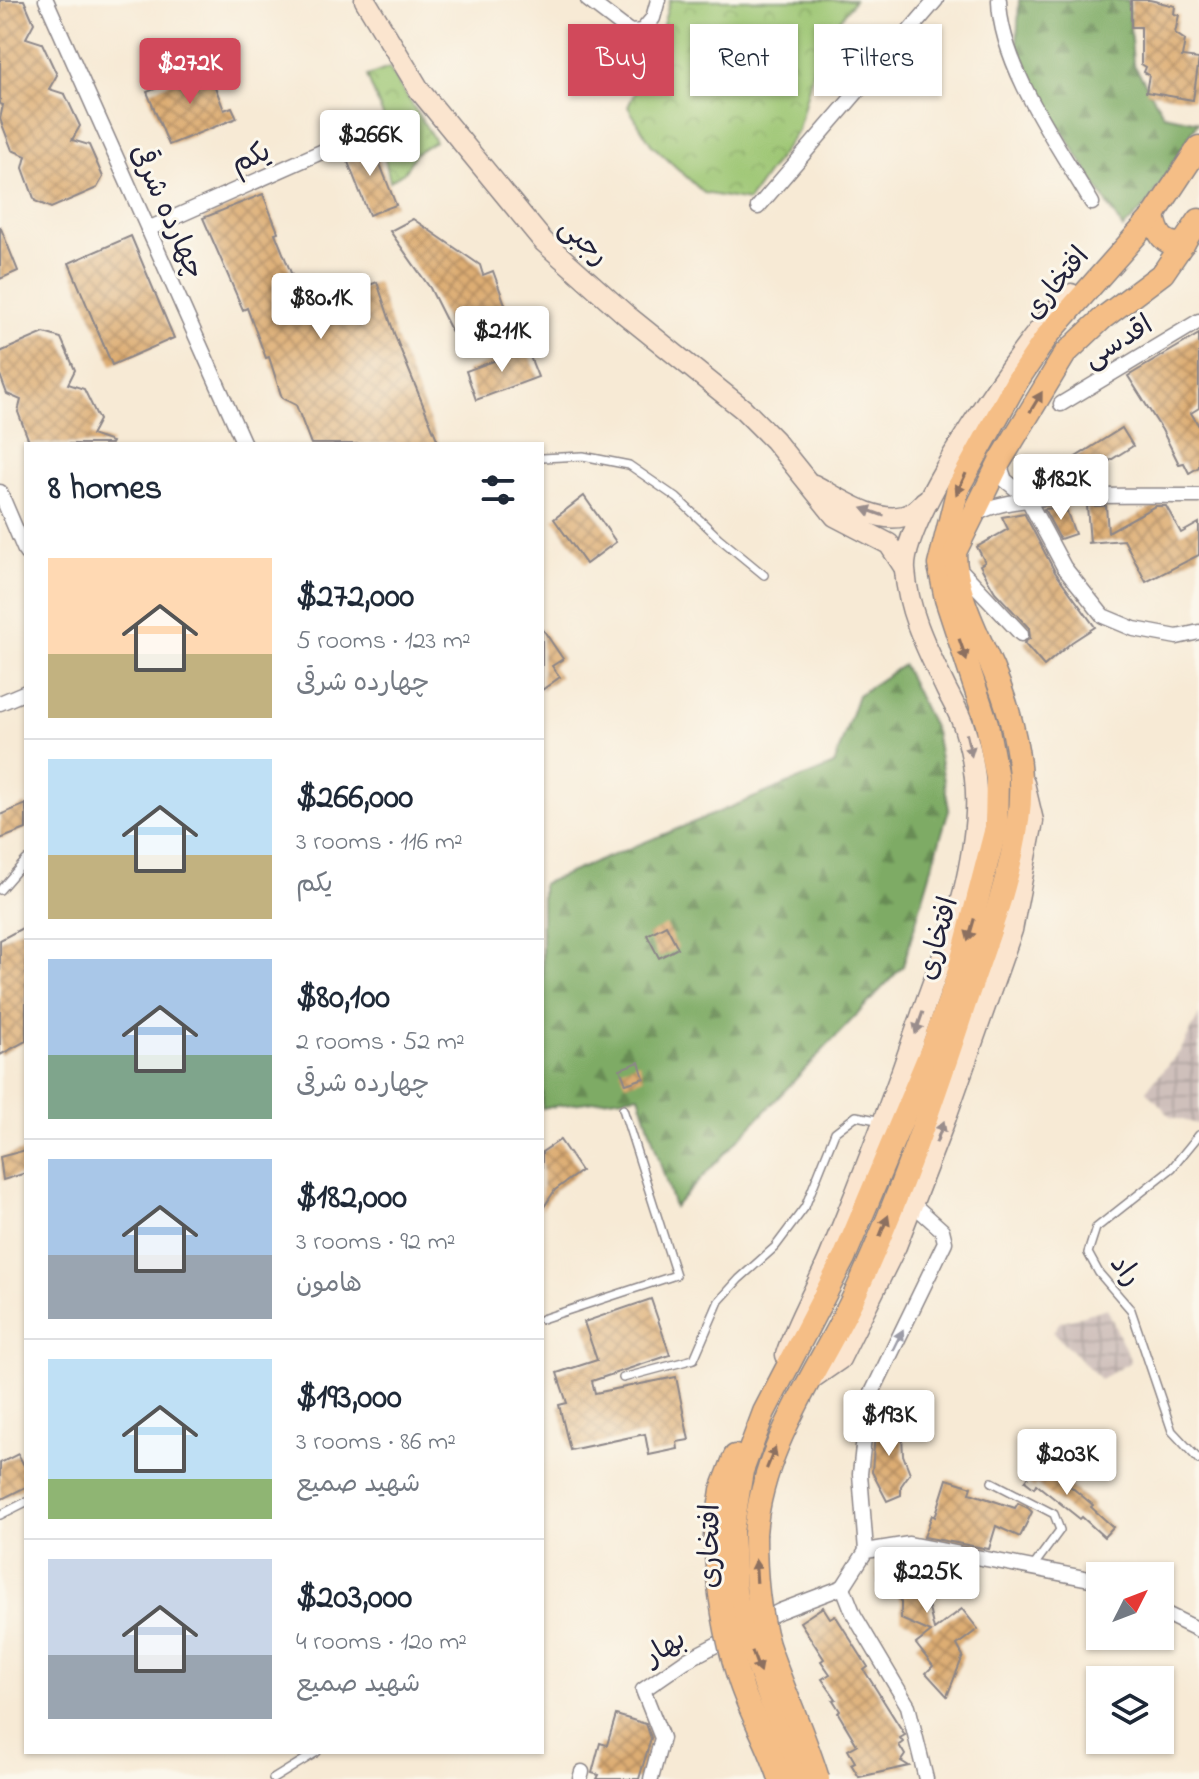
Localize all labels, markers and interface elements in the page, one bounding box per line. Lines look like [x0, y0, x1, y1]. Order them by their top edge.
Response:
chip: Buy [568, 24, 674, 96]
chip: Rent [690, 24, 798, 96]
chip: Filters [814, 24, 942, 96]
pin: $272K [134, 38, 246, 106]
text: $272K [158, 45, 222, 83]
pin: $266K [314, 110, 426, 178]
text: $266K [338, 117, 402, 155]
street label: یکم [225, 132, 278, 186]
street label: چهارده شرقی [118, 138, 214, 287]
street label: رجبی [548, 208, 617, 277]
street label: افتخاری [1015, 239, 1101, 330]
pin: $80.1K [256, 273, 386, 341]
text: $80.1K [290, 280, 352, 318]
pin: $211K [446, 306, 558, 374]
street label: اقدسی [1076, 306, 1162, 380]
text: $211K [473, 313, 531, 351]
one-way arrow [1029, 391, 1043, 413]
pin: $182K [1005, 454, 1117, 522]
text: $182K [1031, 461, 1091, 499]
text: 8 homes [48, 465, 162, 515]
icon: filters [476, 468, 520, 512]
one-way arrow [955, 472, 968, 495]
one-way arrow [860, 506, 884, 518]
text: $272,000 [296, 573, 414, 623]
icon: home [112, 590, 208, 686]
text: 5 rooms · 123 m² [296, 623, 471, 661]
one-way arrow [957, 638, 969, 662]
text: چهارده شرقی [296, 665, 430, 703]
one-way arrow [963, 732, 975, 757]
text: $266,000 [296, 774, 413, 824]
icon: home [112, 791, 208, 887]
text: 3 rooms · 116 m² [296, 824, 463, 862]
text: یکم [296, 866, 333, 904]
street label: افتخاری [908, 893, 971, 985]
one-way arrow [964, 918, 976, 943]
text: $80,100 [296, 974, 390, 1024]
icon: home [112, 991, 208, 1087]
one-way arrow [912, 1011, 925, 1035]
text: 2 rooms · 52 m² [296, 1024, 465, 1062]
text: چهارده شرقی [296, 1066, 430, 1104]
one-way arrow [935, 1120, 947, 1144]
text: $182,000 [296, 1174, 407, 1224]
icon: home [112, 1191, 208, 1287]
one-way arrow [878, 1214, 891, 1238]
text: 3 rooms · 92 m² [296, 1224, 455, 1262]
street label: راد [1099, 1246, 1150, 1296]
text: هامون [296, 1266, 362, 1304]
one-way arrow [891, 1329, 905, 1352]
text: $193,000 [296, 1374, 402, 1424]
pin: $193K [833, 1390, 945, 1458]
icon: home [112, 1391, 208, 1487]
text: $193K [861, 1397, 917, 1435]
text: 3 rooms · 86 m² [296, 1424, 456, 1462]
pin: $203K [1011, 1429, 1123, 1497]
text: $203K [1035, 1436, 1099, 1474]
one-way arrow [765, 1446, 778, 1470]
text: شهید صمیع [296, 1466, 420, 1504]
street label: افتخاری [690, 1503, 733, 1589]
pin: $225K [871, 1547, 983, 1615]
text: $225K [892, 1554, 962, 1592]
one-way arrow [749, 1558, 762, 1583]
north arrow [1086, 1562, 1174, 1650]
map controls [1086, 1562, 1174, 1754]
text: $203,000 [296, 1574, 412, 1624]
icon: home [112, 1591, 208, 1687]
street label: بهار [635, 1620, 695, 1679]
text: 4 rooms · 120 m² [296, 1624, 467, 1662]
one-way arrow [750, 1650, 762, 1674]
text: شهید صمیع [296, 1666, 420, 1704]
button: layers [1086, 1666, 1174, 1754]

